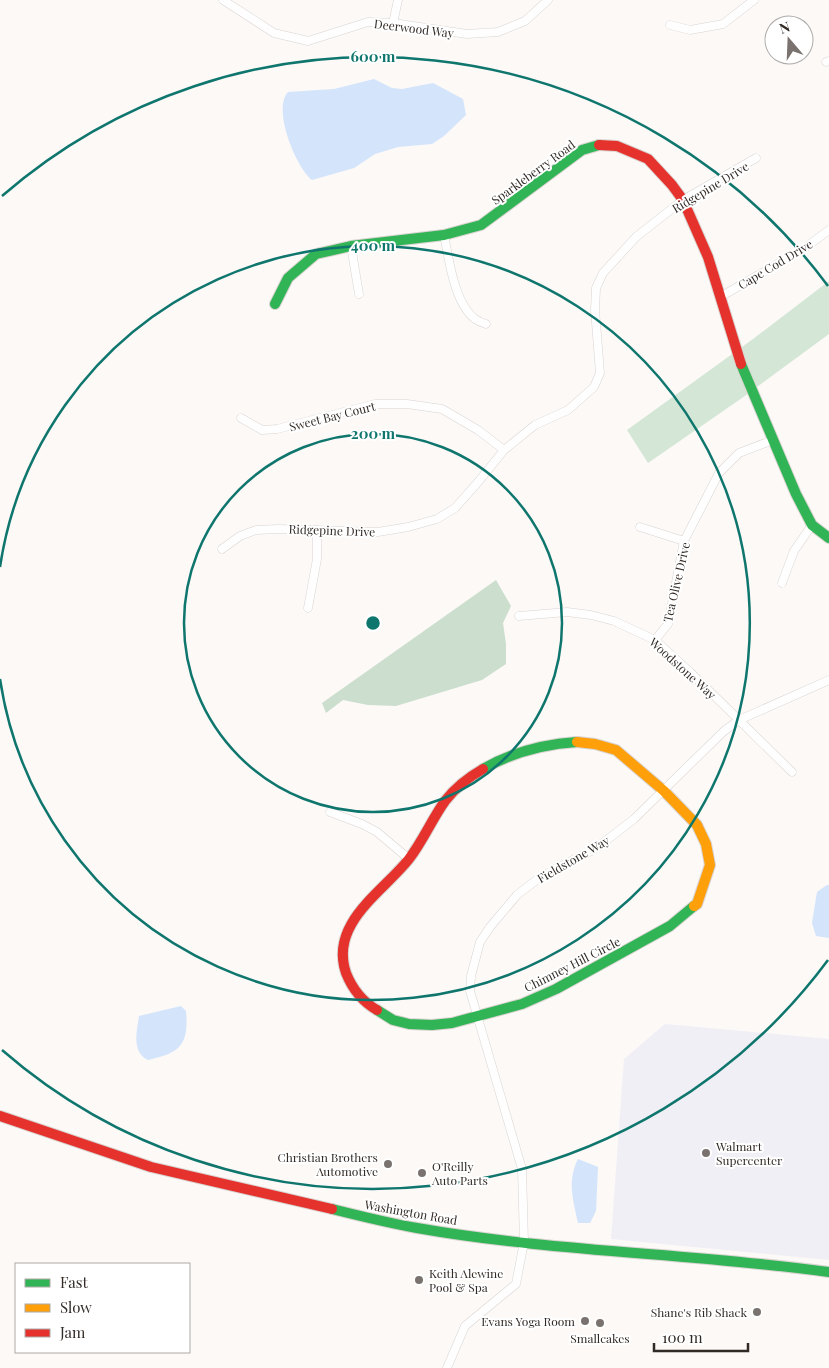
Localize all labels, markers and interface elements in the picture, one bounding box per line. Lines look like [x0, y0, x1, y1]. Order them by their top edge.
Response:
street label: Deerwood Way [373, 15, 455, 41]
north arrow [764, 15, 814, 65]
text: N [777, 17, 792, 38]
text: 600 m [351, 46, 396, 66]
street label: Sparkleberry Road [488, 136, 578, 208]
street label: Ridgepine Drive [669, 158, 751, 216]
text: 400 m [351, 235, 396, 255]
street label: Cape Cod Drive [735, 235, 815, 293]
street label: Sweet Bay Court [287, 397, 377, 434]
text: 200 m [351, 423, 396, 443]
street label: Ridgepine Drive [288, 520, 376, 540]
street label: Tea Olive Drive [659, 540, 693, 624]
centre of rings [364, 614, 382, 632]
street label: Woodstone Way [646, 633, 720, 702]
street label: Fieldstone Way [534, 832, 612, 886]
street label: Chimney Hill Circle [521, 933, 623, 995]
place label: Walmart Supercenter [715, 1138, 783, 1168]
marker: Walmart Supercenter [700, 1147, 712, 1159]
place label: Christian Brothers Automotive [277, 1149, 378, 1179]
marker: Christian Brothers Automotive [382, 1158, 394, 1170]
place label: O'Reilly Auto Parts [431, 1158, 488, 1188]
marker: O'Reilly Auto Parts [416, 1167, 428, 1179]
street label: Washington Road [362, 1196, 459, 1228]
legend [15, 1263, 190, 1353]
place label: Keith Alewine Pool & Spa [429, 1265, 503, 1295]
text: Fast [60, 1272, 89, 1292]
marker: Keith Alewine Pool & Spa [413, 1274, 425, 1286]
text: Slow [60, 1297, 92, 1317]
place label: Shane's Rib Shack [651, 1304, 747, 1320]
marker: Shane's Rib Shack [751, 1306, 763, 1318]
place label: Evans Yoga Room [481, 1313, 575, 1329]
marker: Evans Yoga Room [579, 1315, 591, 1327]
marker: Smallcakes [594, 1317, 606, 1329]
scale bar [654, 1320, 748, 1352]
text: Jam [59, 1322, 86, 1342]
text: 100 m [662, 1327, 703, 1347]
place label: Smallcakes [570, 1330, 630, 1346]

